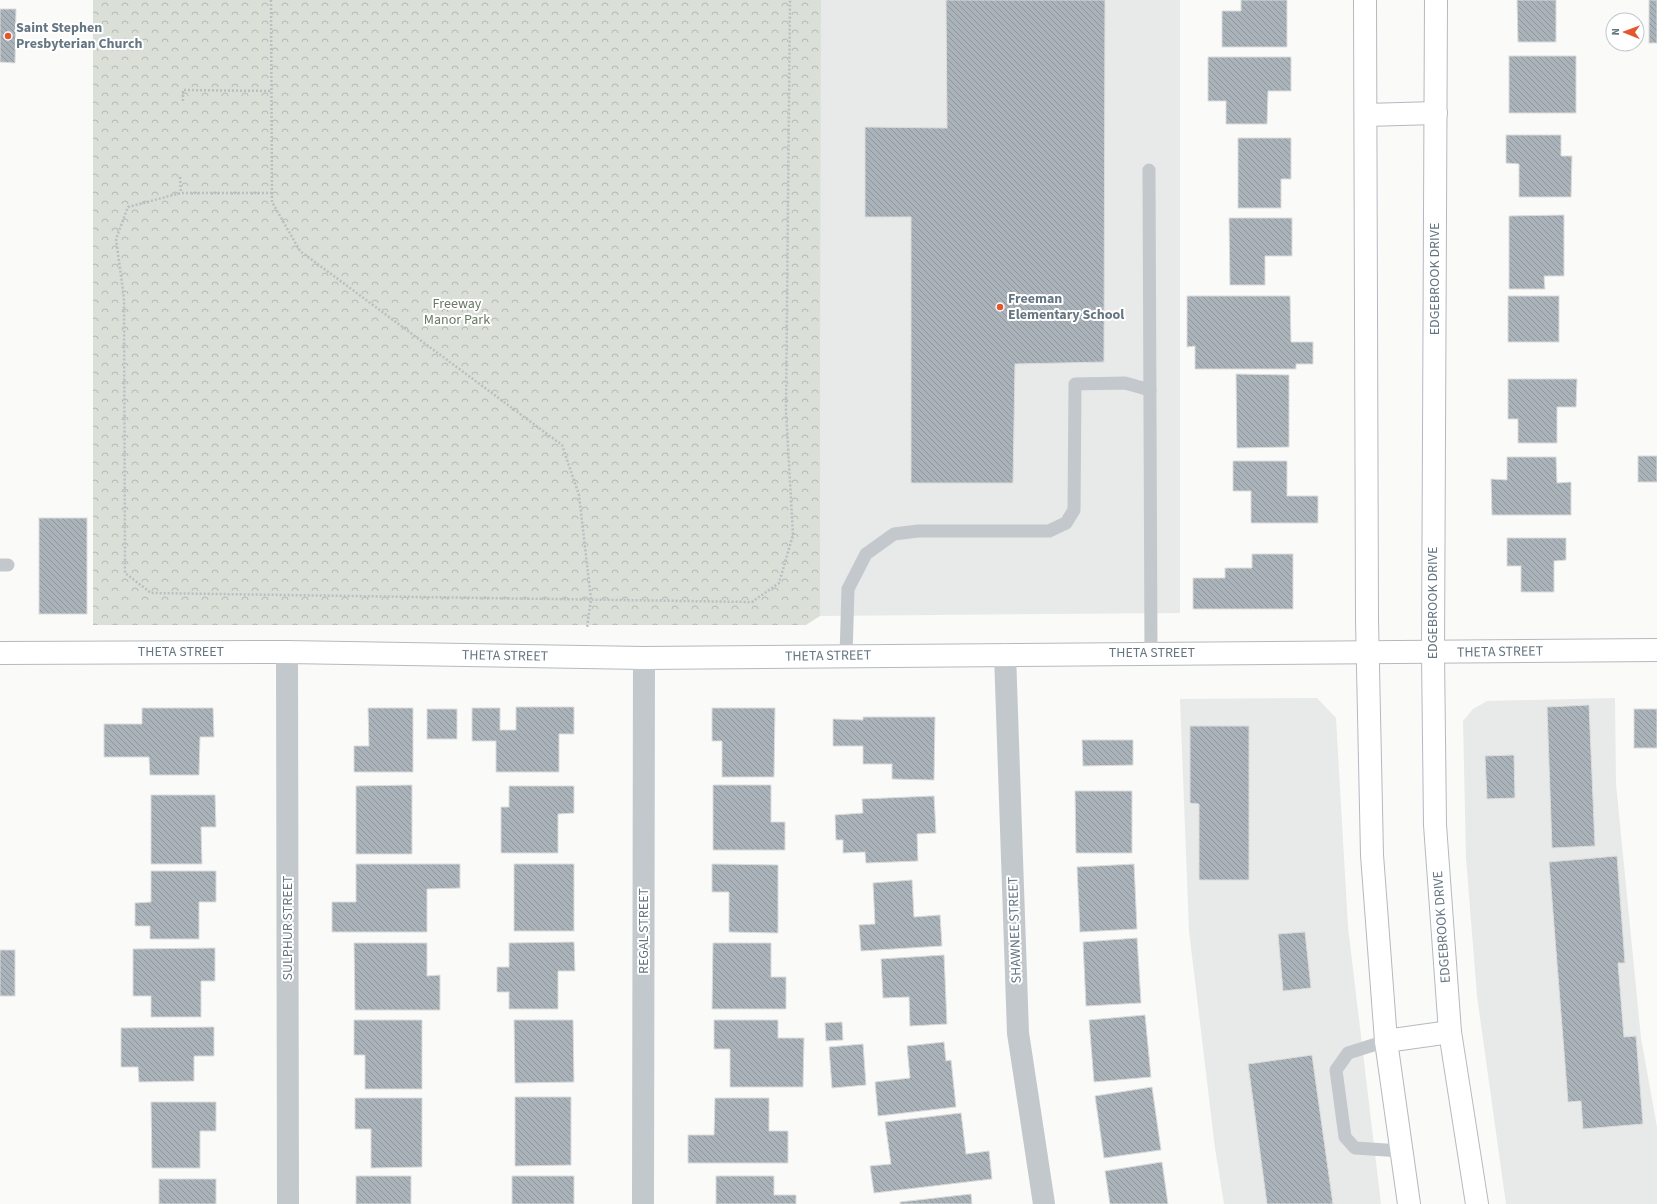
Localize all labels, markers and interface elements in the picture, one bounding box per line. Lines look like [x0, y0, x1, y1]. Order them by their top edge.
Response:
north arrow [1605, 12, 1645, 52]
place label: Saint Stephen Presbyterian Church [16, 18, 142, 54]
text: N [1608, 28, 1623, 36]
marker: Saint Stephen Presbyterian Church [3, 31, 13, 41]
street label: EDGEBROOK DRIVE [1425, 223, 1445, 335]
place label: Freeman Elementary School [1008, 289, 1124, 325]
park label: Freeway Manor Park [424, 294, 490, 330]
marker: Freeman Elementary School [995, 302, 1005, 312]
street label: EDGEBROOK DRIVE [1423, 547, 1443, 659]
street label: THETA STREET [1457, 641, 1544, 663]
street label: THETA STREET [138, 642, 225, 662]
street label: THETA STREET [1109, 643, 1196, 663]
street label: THETA STREET [462, 645, 549, 667]
street label: THETA STREET [785, 645, 872, 667]
street label: EDGEBROOK DRIVE [1428, 870, 1456, 984]
street label: SULPHUR STREET [278, 875, 298, 981]
street label: SHAWNEE STREET [1003, 876, 1027, 984]
street label: REGAL STREET [634, 887, 654, 974]

